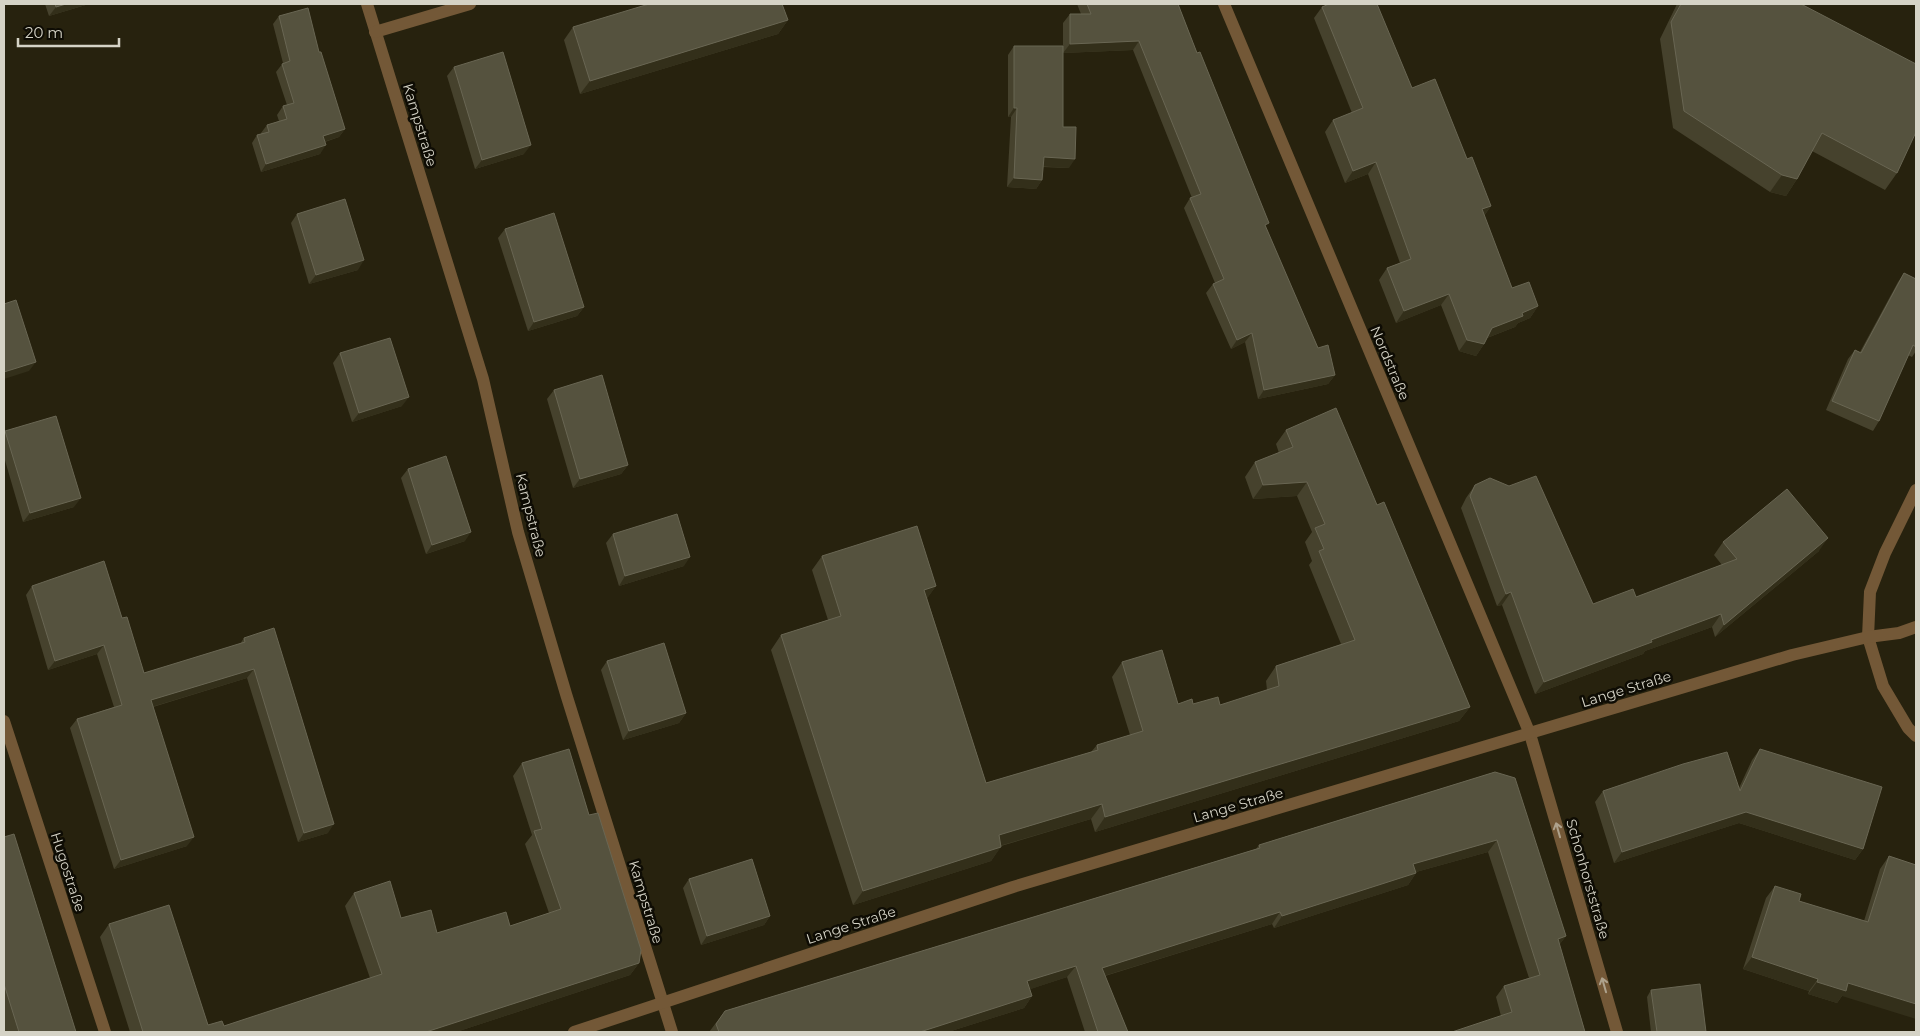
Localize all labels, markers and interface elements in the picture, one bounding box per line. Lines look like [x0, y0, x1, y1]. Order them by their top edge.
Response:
scale bar [18, 15, 119, 47]
text: 20 m [25, 23, 63, 42]
street label: Kampstraße [399, 81, 441, 169]
street label: Nordstraße [1366, 323, 1414, 403]
street label: Kampstraße [512, 471, 550, 559]
street label: Lange Straße [1579, 667, 1673, 711]
street label: Lange Straße [1191, 784, 1285, 826]
street label: Schonhorststraße [1562, 817, 1614, 941]
one-way arrow [1552, 822, 1562, 838]
street label: Hugostraße [47, 830, 89, 914]
street label: Kampstraße [625, 858, 667, 946]
street label: Lange Straße [804, 902, 898, 948]
one-way arrow [1598, 978, 1608, 994]

